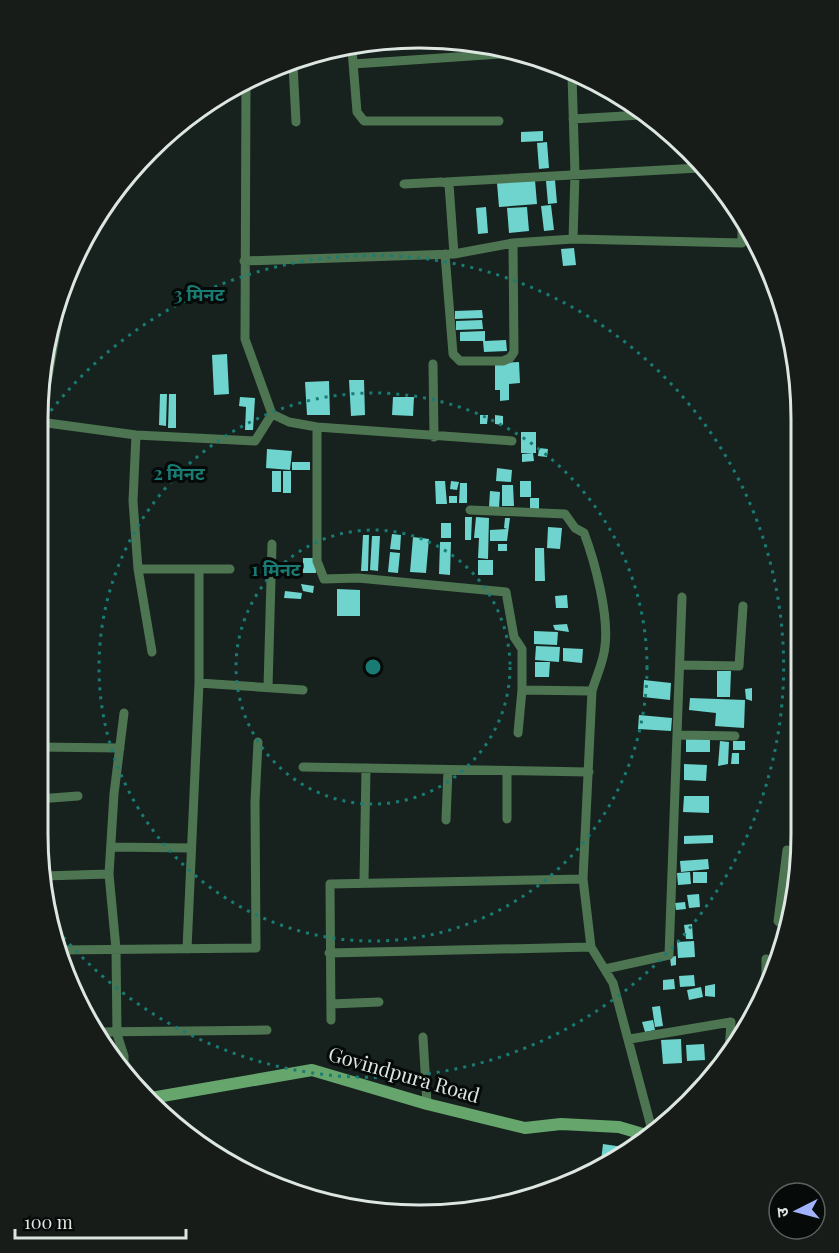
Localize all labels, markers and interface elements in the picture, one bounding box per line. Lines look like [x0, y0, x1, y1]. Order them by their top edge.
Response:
text: 3 मिनट [174, 282, 225, 306]
text: 2 मिनट [153, 461, 205, 485]
text: 1 मिनट [252, 557, 301, 581]
centre of rings [363, 657, 383, 677]
street label: Govindpura Road [326, 1039, 484, 1108]
north arrow [767, 1181, 827, 1241]
scale bar [15, 1202, 186, 1240]
text: उ [771, 1206, 793, 1218]
text: 100 m [24, 1210, 73, 1234]

